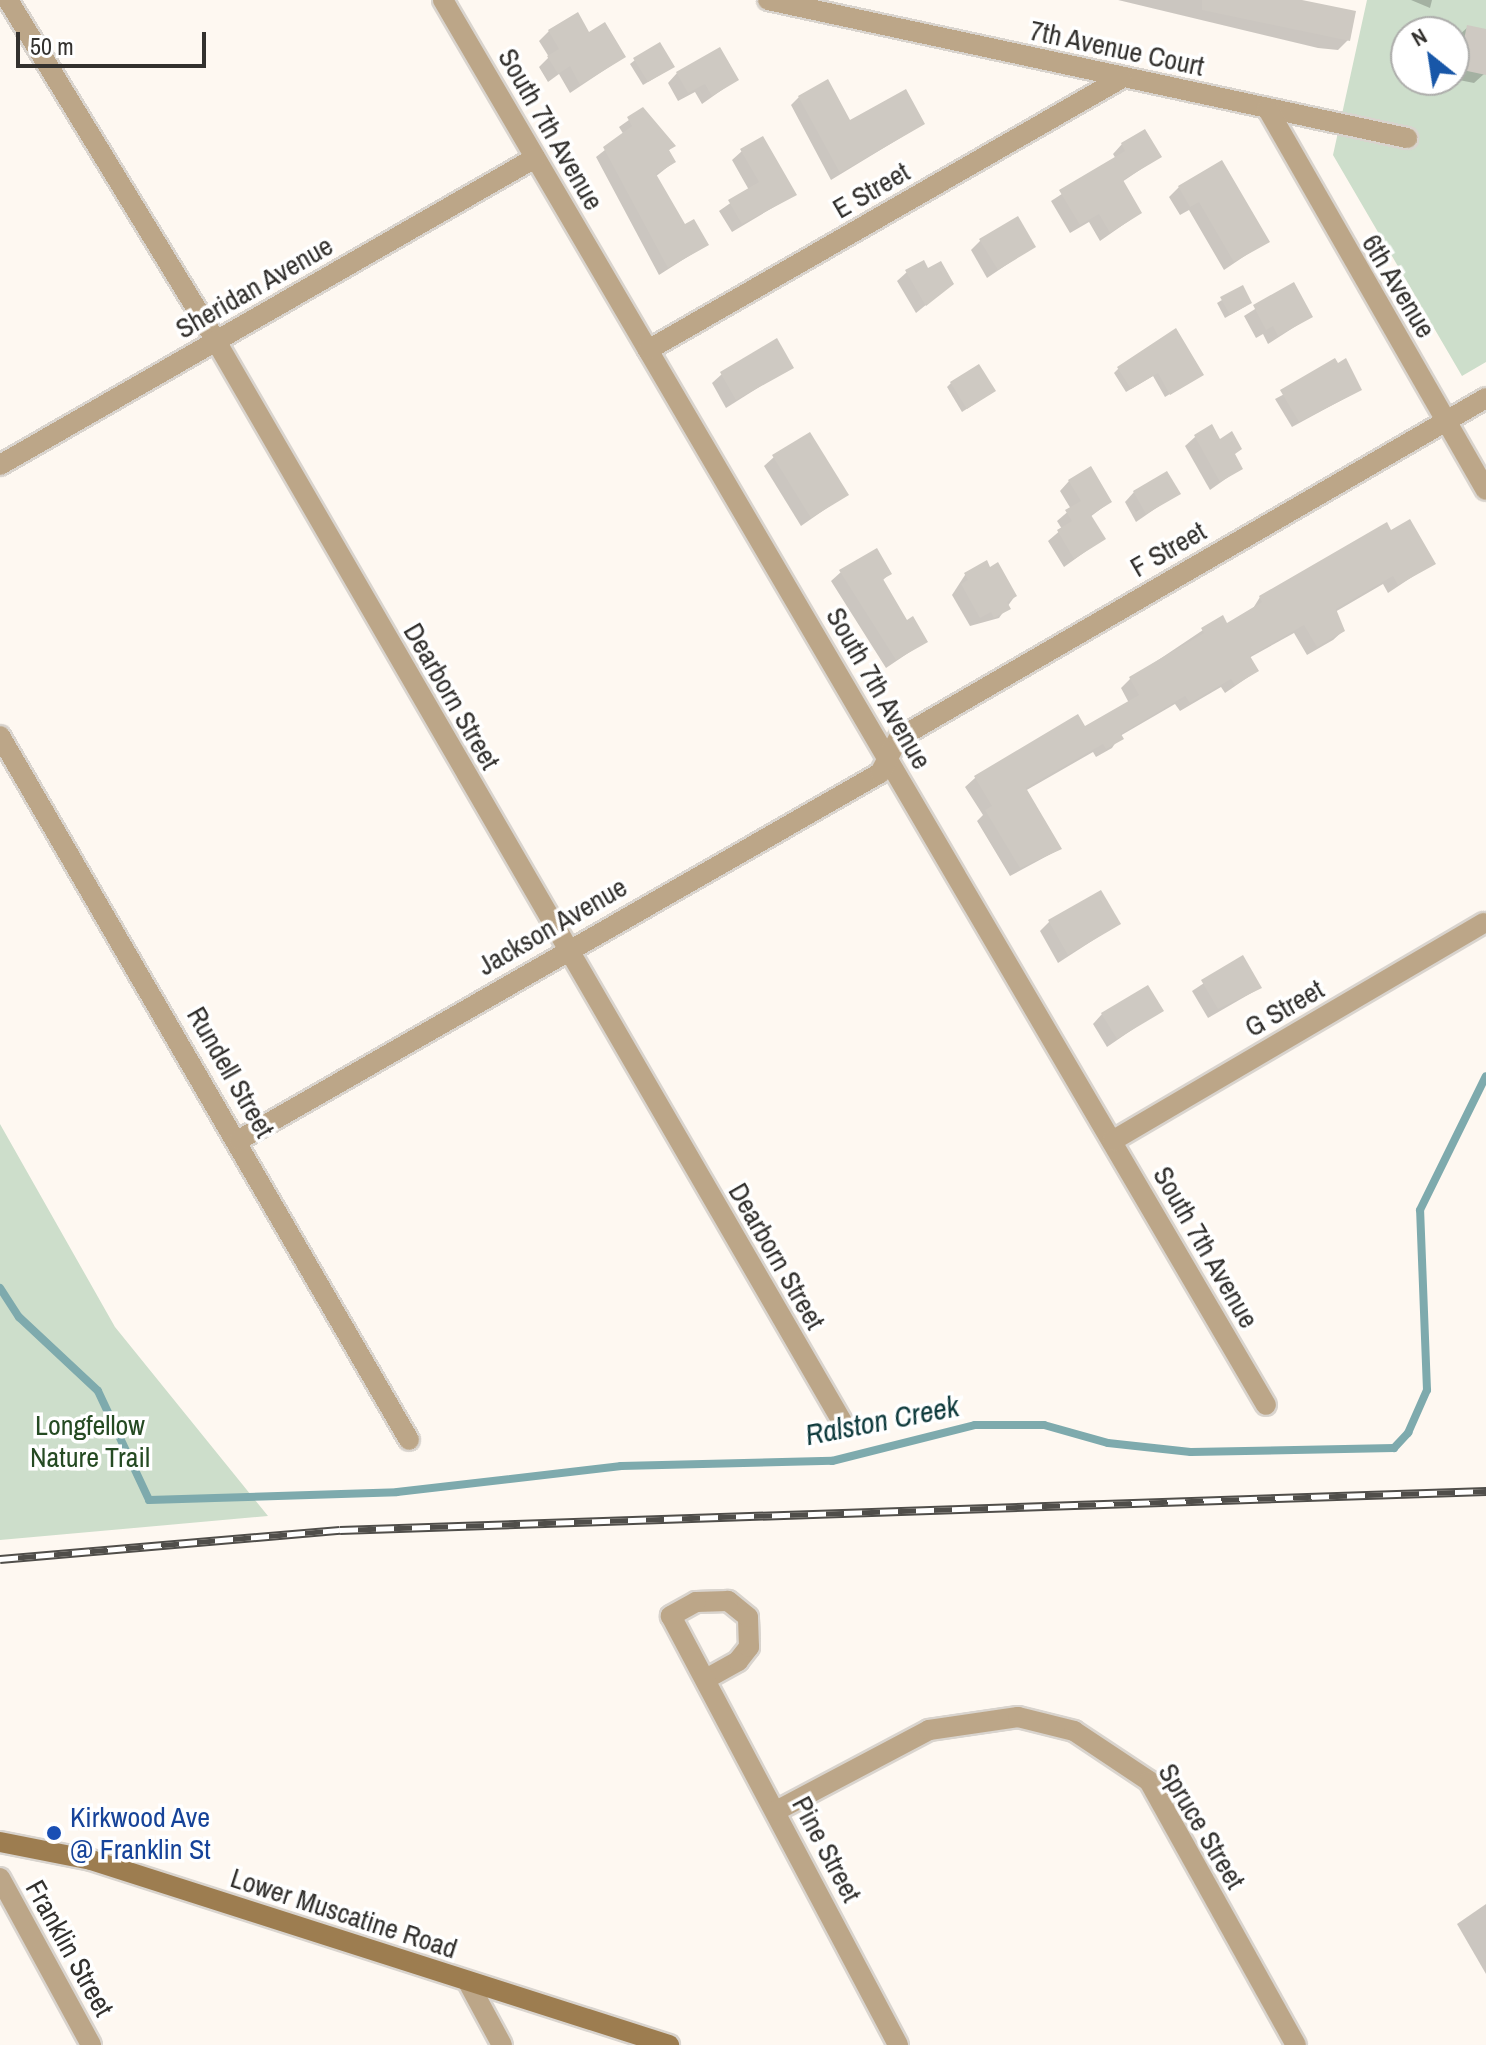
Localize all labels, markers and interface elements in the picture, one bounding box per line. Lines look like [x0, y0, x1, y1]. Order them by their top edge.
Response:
street label: 7th Avenue Court [1026, 13, 1208, 83]
scale bar [20, 16, 210, 66]
north arrow [1390, 16, 1470, 96]
text: N [1406, 21, 1432, 53]
text: 50 m [30, 30, 74, 62]
street label: South 7th Avenue [491, 42, 611, 216]
street label: E Street [827, 155, 915, 225]
street label: Sheridan Avenue [169, 228, 339, 346]
street label: 6th Avenue [1355, 228, 1443, 344]
street label: F Street [1124, 514, 1212, 584]
street label: South 7th Avenue [819, 601, 939, 775]
street label: Dearborn Street [397, 617, 507, 775]
street label: Jackson Avenue [471, 869, 633, 983]
street label: G Street [1239, 972, 1329, 1044]
street label: Rundell Street [180, 1001, 282, 1143]
street label: South 7th Avenue [1146, 1160, 1266, 1334]
street label: Dearborn Street [722, 1177, 832, 1335]
water label: Ralston Creek [802, 1387, 962, 1453]
park label: Longfellow Nature Trail [30, 1408, 150, 1474]
street label: Spruce Street [1151, 1757, 1253, 1895]
street label: Pine Street [785, 1790, 869, 1908]
place label: Kirkwood Ave @ Franklin St [70, 1800, 211, 1866]
marker: Kirkwood Ave @ Franklin St [45, 1824, 63, 1842]
street label: Lower Muscatine Road [227, 1861, 461, 1965]
street label: Franklin Street [19, 1874, 121, 2022]

